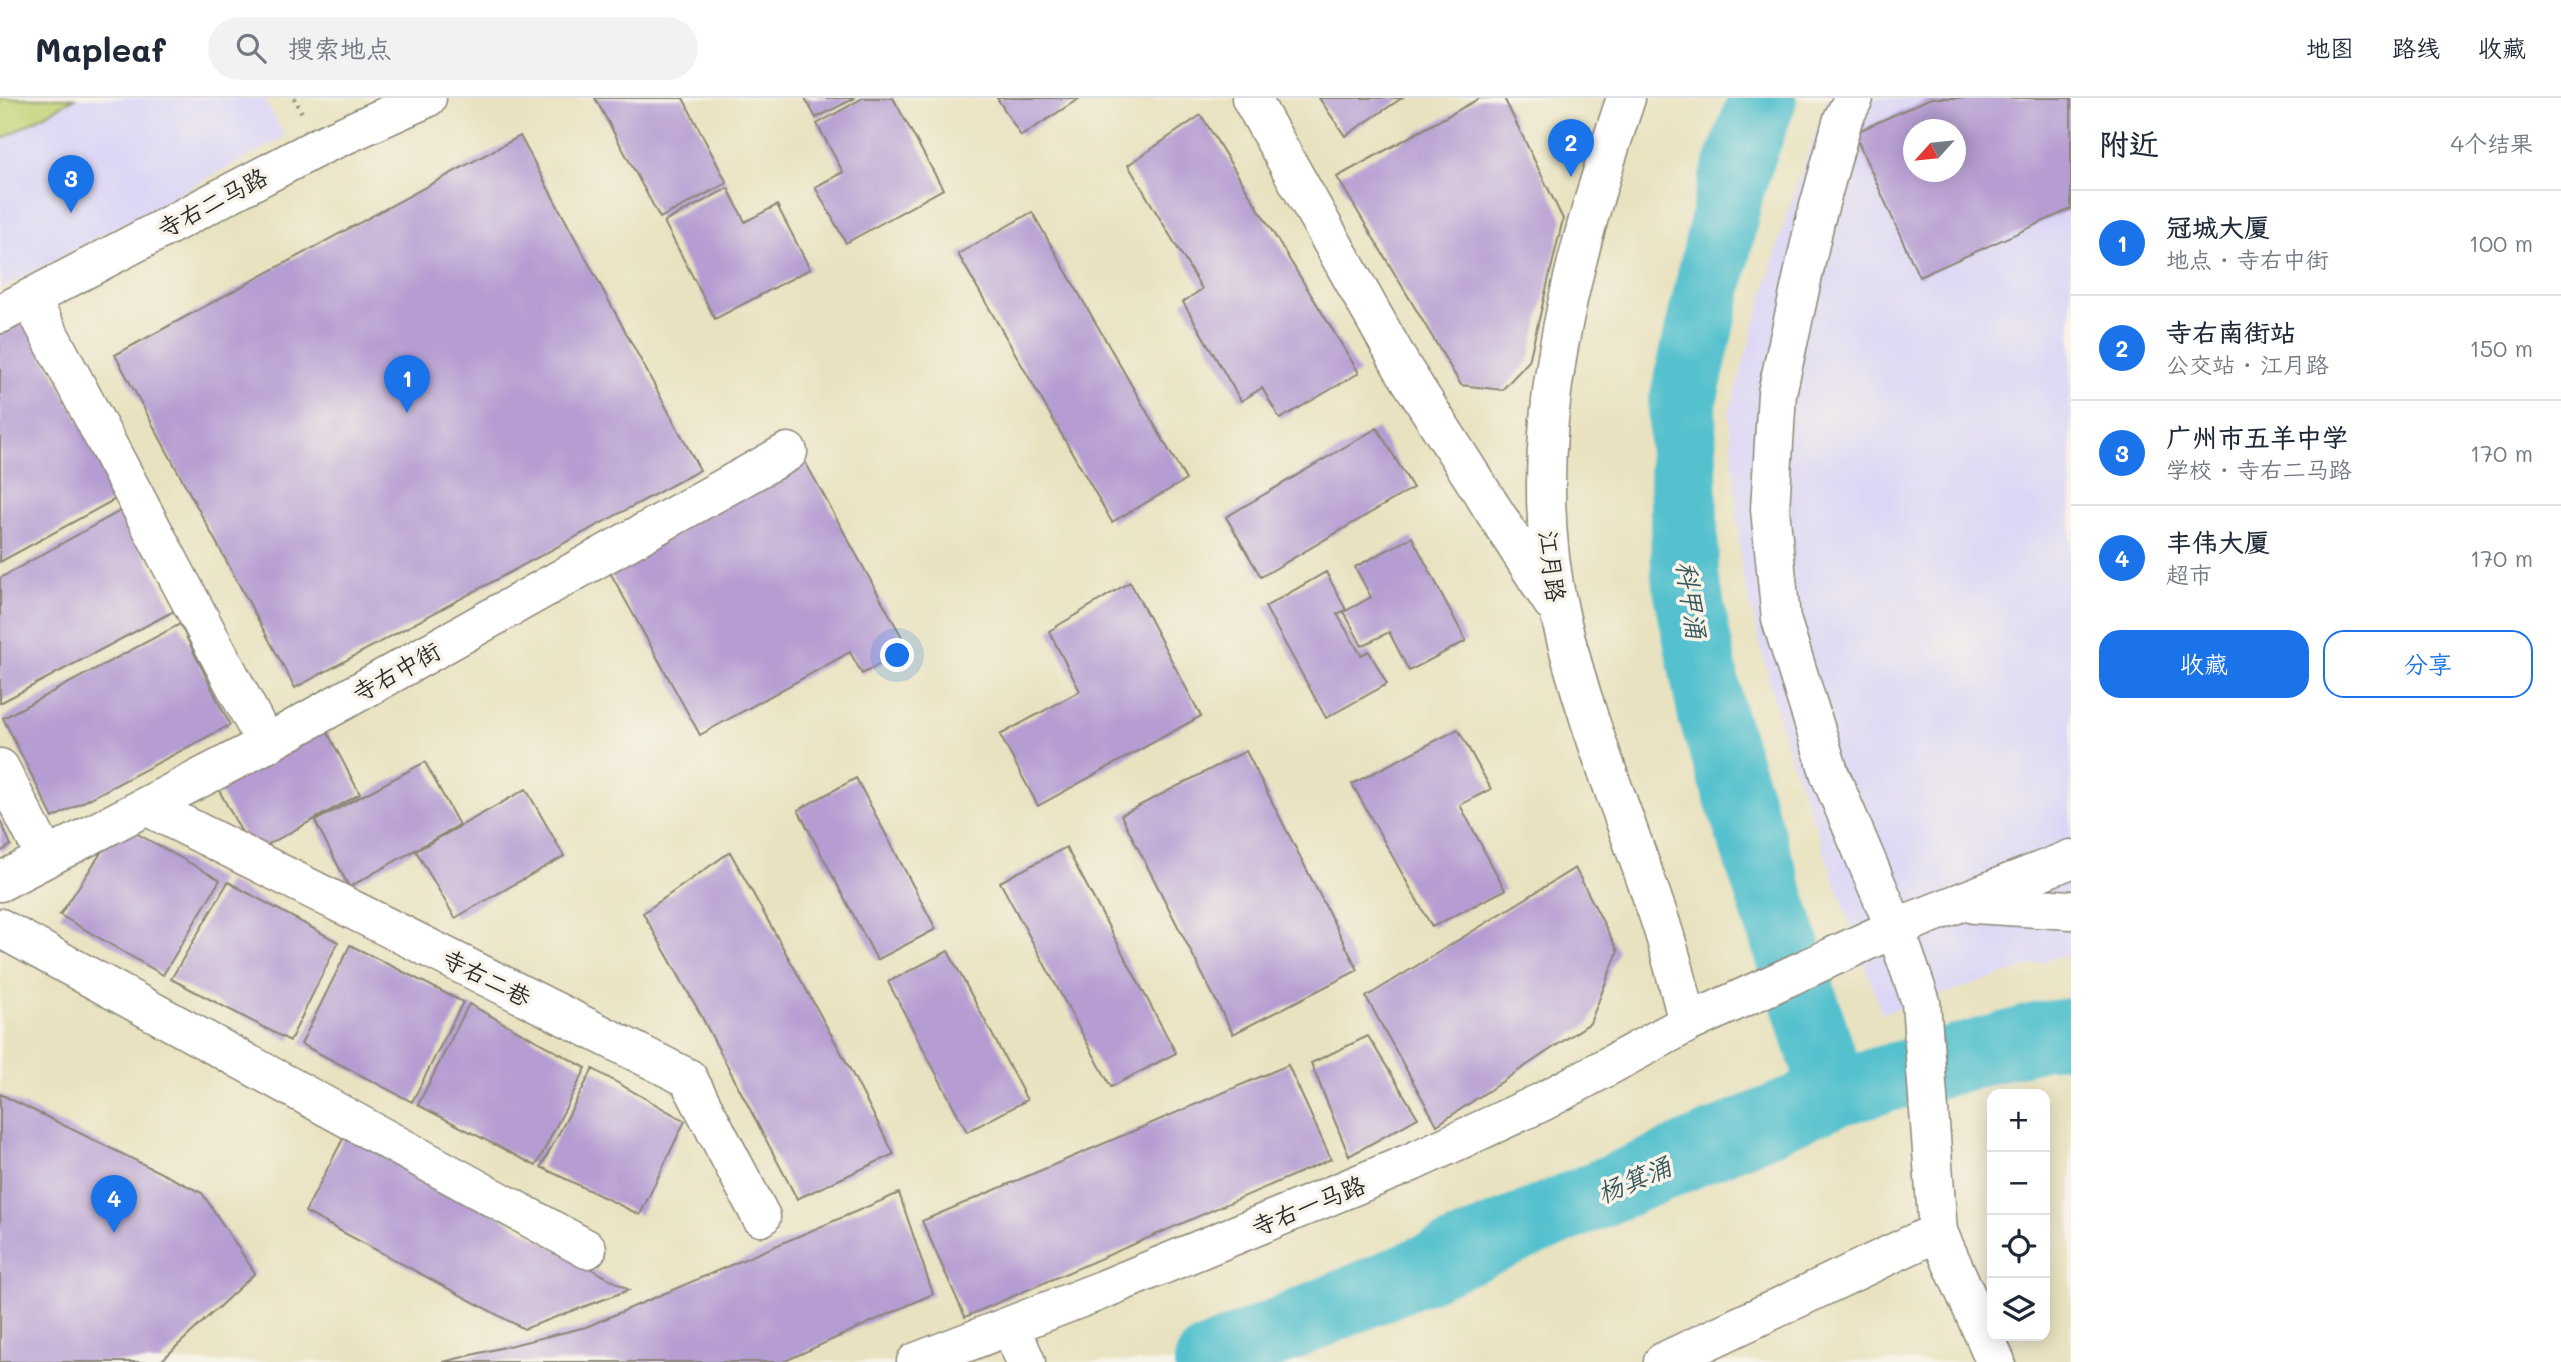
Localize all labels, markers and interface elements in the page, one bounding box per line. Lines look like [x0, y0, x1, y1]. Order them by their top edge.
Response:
search box [208, 17, 698, 80]
text: Mapleaf [35, 27, 166, 70]
icon: search [232, 29, 270, 67]
text: 搜索地点 [288, 31, 392, 65]
text: 地图 [2306, 32, 2354, 63]
text: 路线 [2392, 32, 2440, 63]
text: 收藏 [2478, 32, 2526, 63]
pin: 2 [1548, 119, 1594, 177]
north arrow [1903, 119, 1966, 182]
text: 附近 [2099, 123, 2159, 163]
text: 4个结果 [2450, 128, 2533, 158]
pin: 3 [48, 155, 94, 213]
street label: 寺右二马路 [152, 160, 272, 244]
text: 冠城大厦 [2166, 210, 2270, 244]
text: 1 [2117, 228, 2127, 258]
text: 100 m [2469, 228, 2533, 258]
text: 地点 · 寺右中街 [2166, 244, 2329, 274]
text: 寺右南街站 [2166, 315, 2296, 349]
text: 2 [2116, 333, 2128, 363]
text: 150 m [2469, 333, 2533, 363]
text: 公交站 · 江月路 [2166, 349, 2329, 379]
pin: 1 [384, 355, 430, 413]
text: 广州市五羊中学 [2166, 420, 2348, 454]
text: 3 [2115, 438, 2129, 468]
text: 170 m [2470, 438, 2533, 468]
text: 学校 · 寺右二马路 [2166, 454, 2352, 484]
text: 丰伟大厦 [2166, 525, 2270, 559]
street label: 江月路 [1533, 528, 1573, 604]
text: 4 [2115, 543, 2129, 573]
text: 170 m [2470, 543, 2533, 573]
water label: 科甲涌 [1670, 559, 1714, 642]
text: 超市 [2166, 559, 2212, 589]
button: 收藏 [2099, 630, 2309, 698]
button: 分享 [2323, 630, 2533, 698]
street label: 寺右中街 [347, 634, 445, 708]
your location [880, 638, 914, 672]
street label: 寺右二巷 [437, 941, 537, 1013]
map controls [1987, 1089, 2050, 1341]
button: + [1987, 1089, 2050, 1152]
water label: 杨箕涌 [1591, 1148, 1677, 1210]
button: − [1987, 1152, 2050, 1215]
street label: 寺右一马路 [1247, 1168, 1369, 1242]
pin: 4 [91, 1175, 137, 1233]
button: locate [1987, 1215, 2050, 1278]
button: layers [1987, 1278, 2050, 1341]

